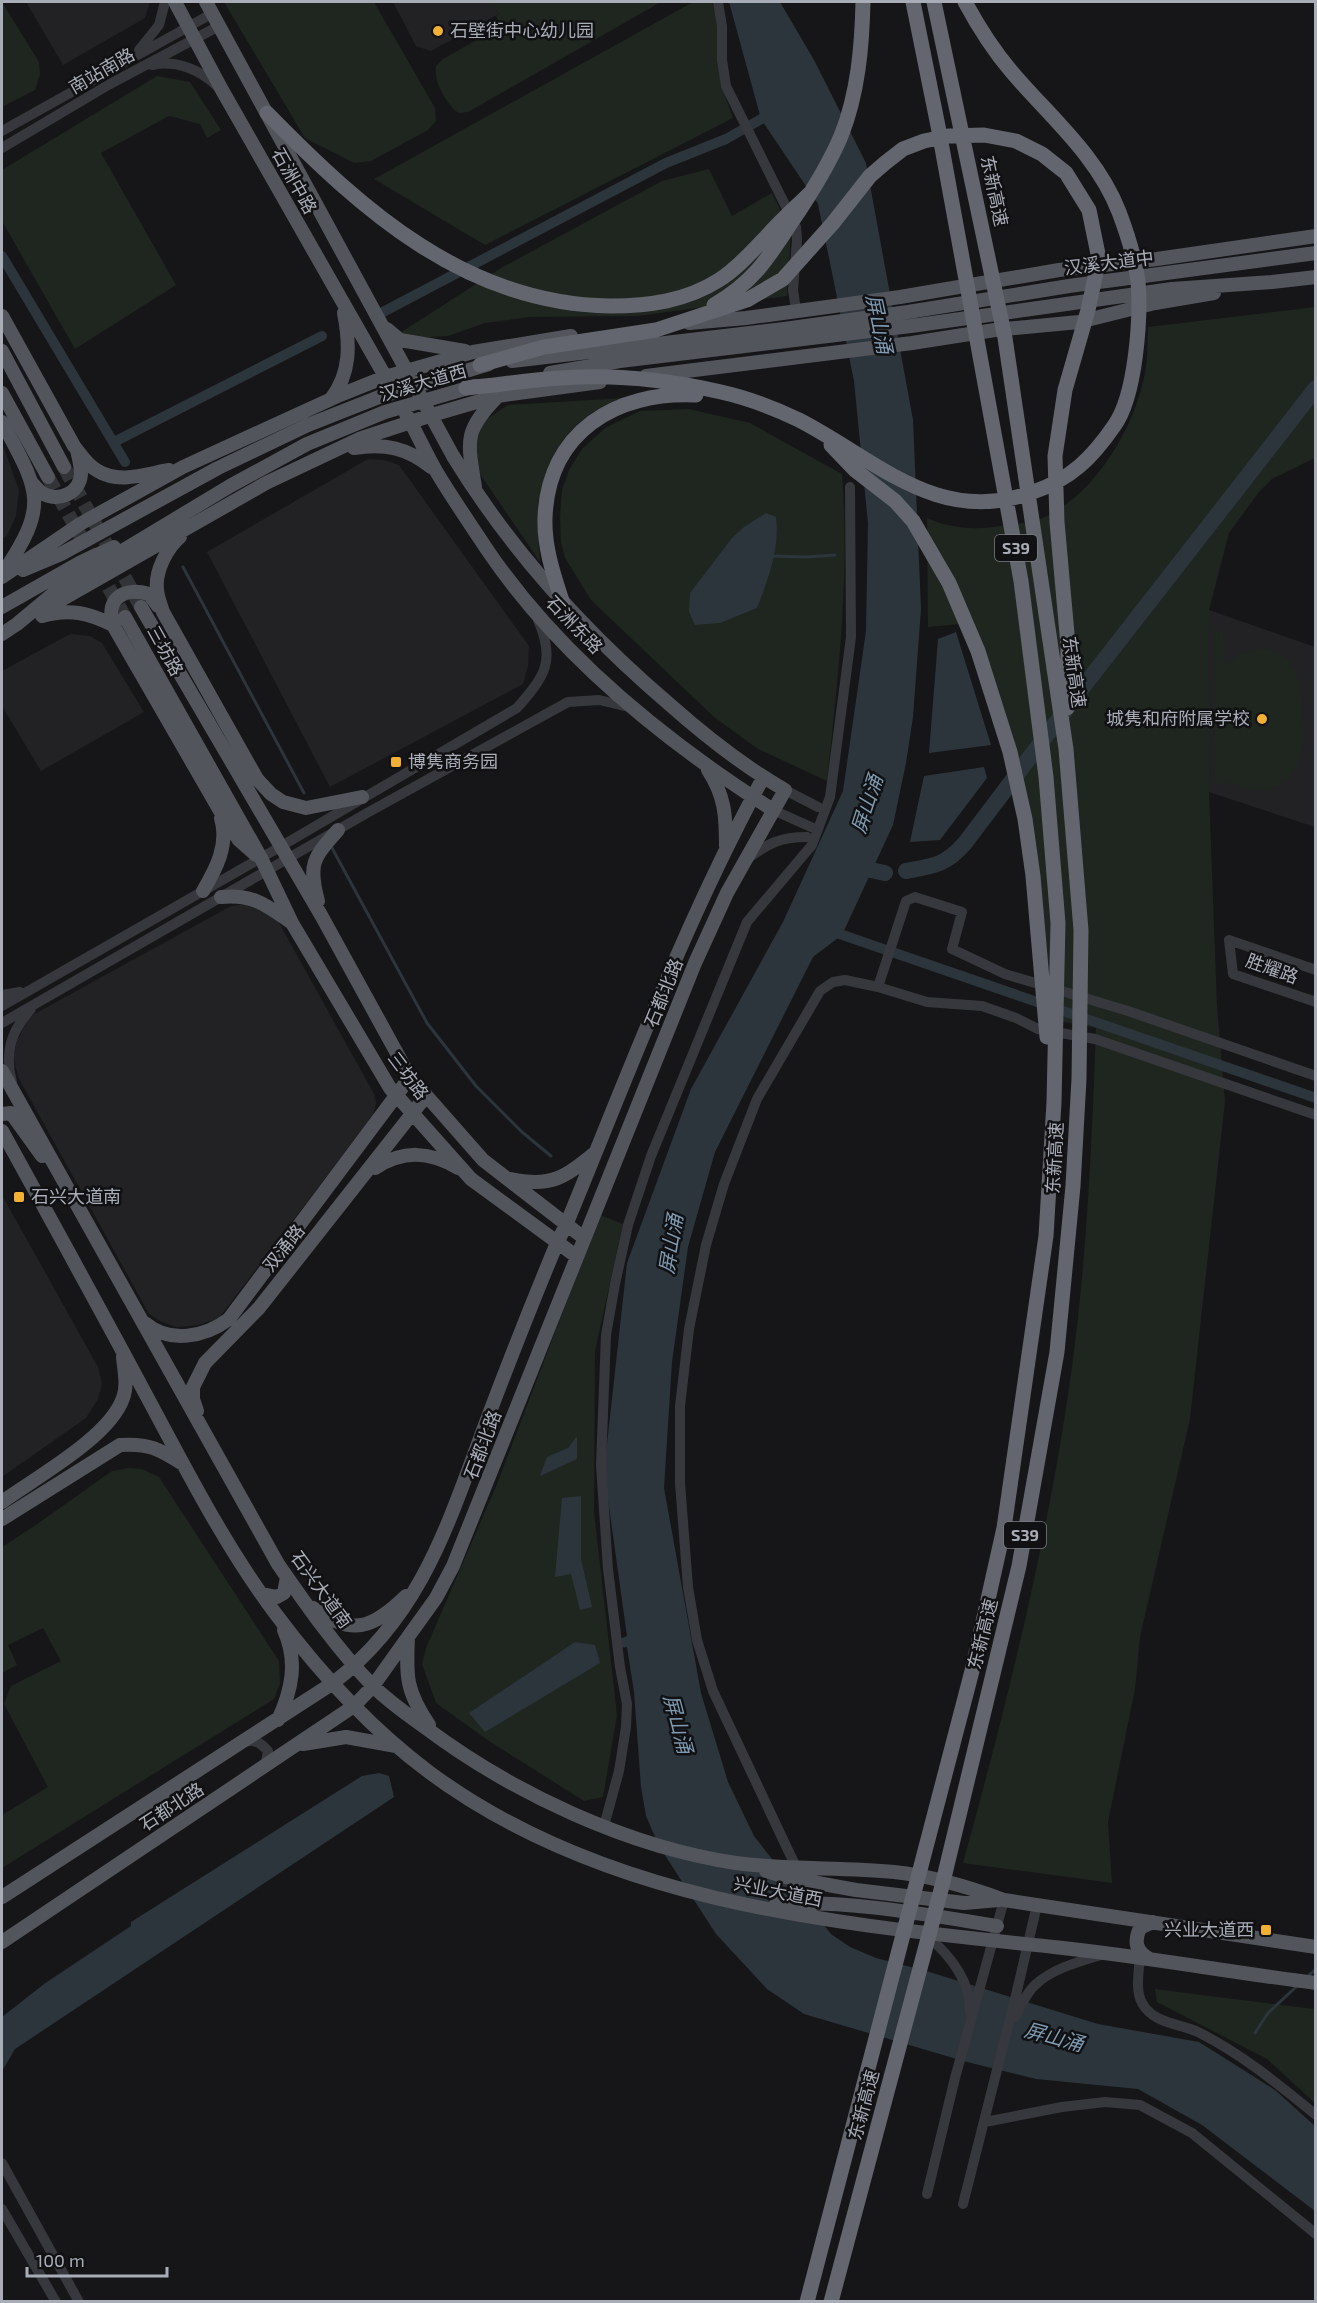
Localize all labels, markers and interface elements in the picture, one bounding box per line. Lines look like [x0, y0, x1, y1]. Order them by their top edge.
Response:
place label: 石壁街中心幼儿园 [450, 19, 594, 41]
marker: 石壁街中心幼儿园 [431, 24, 445, 38]
street label: 南站南路 [65, 43, 138, 98]
street label: 石洲中路 [268, 144, 322, 217]
street label: 东新高速 [977, 153, 1013, 228]
street label: 汉溪大道中 [1063, 246, 1155, 278]
water label: 屏山涌 [862, 292, 898, 358]
street label: 汉溪大道西 [376, 359, 469, 405]
road number: S39 [995, 535, 1037, 561]
street label: 石洲东路 [542, 591, 608, 658]
street label: 三坊路 [143, 622, 189, 679]
street label: 东新高速 [1059, 635, 1091, 709]
place label: 城隽和府附属学校 [1106, 707, 1250, 729]
marker: 城隽和府附属学校 [1255, 712, 1269, 726]
place label: 博隽商务园 [408, 750, 498, 772]
marker: 博隽商务园 [389, 755, 403, 769]
water label: 屏山涌 [845, 770, 887, 836]
street label: 胜耀路 [1243, 948, 1301, 988]
street label: 石都北路 [639, 955, 687, 1030]
street label: 三坊路 [384, 1047, 434, 1104]
street label: 东新高速 [1041, 1121, 1067, 1194]
place label: 石兴大道南 [31, 1185, 121, 1207]
marker: 石兴大道南 [12, 1190, 26, 1204]
water label: 屏山涌 [653, 1210, 687, 1275]
street label: 双涌路 [258, 1219, 309, 1275]
street label: 石都北路 [459, 1407, 505, 1482]
road number: S39 [1004, 1522, 1046, 1548]
street label: 石兴大道南 [286, 1547, 357, 1632]
street label: 东新高速 [963, 1596, 1001, 1671]
water label: 屏山涌 [660, 1692, 699, 1758]
street label: 石都北路 [135, 1777, 208, 1835]
street label: 兴业大道西 [732, 1872, 824, 1910]
place label: 兴业大道西 [1164, 1918, 1254, 1940]
marker: 兴业大道西 [1259, 1923, 1273, 1937]
water label: 屏山涌 [1022, 2017, 1088, 2056]
street label: 东新高速 [843, 2067, 883, 2142]
scale bar [27, 2240, 166, 2278]
text: 100 m [36, 2249, 85, 2271]

